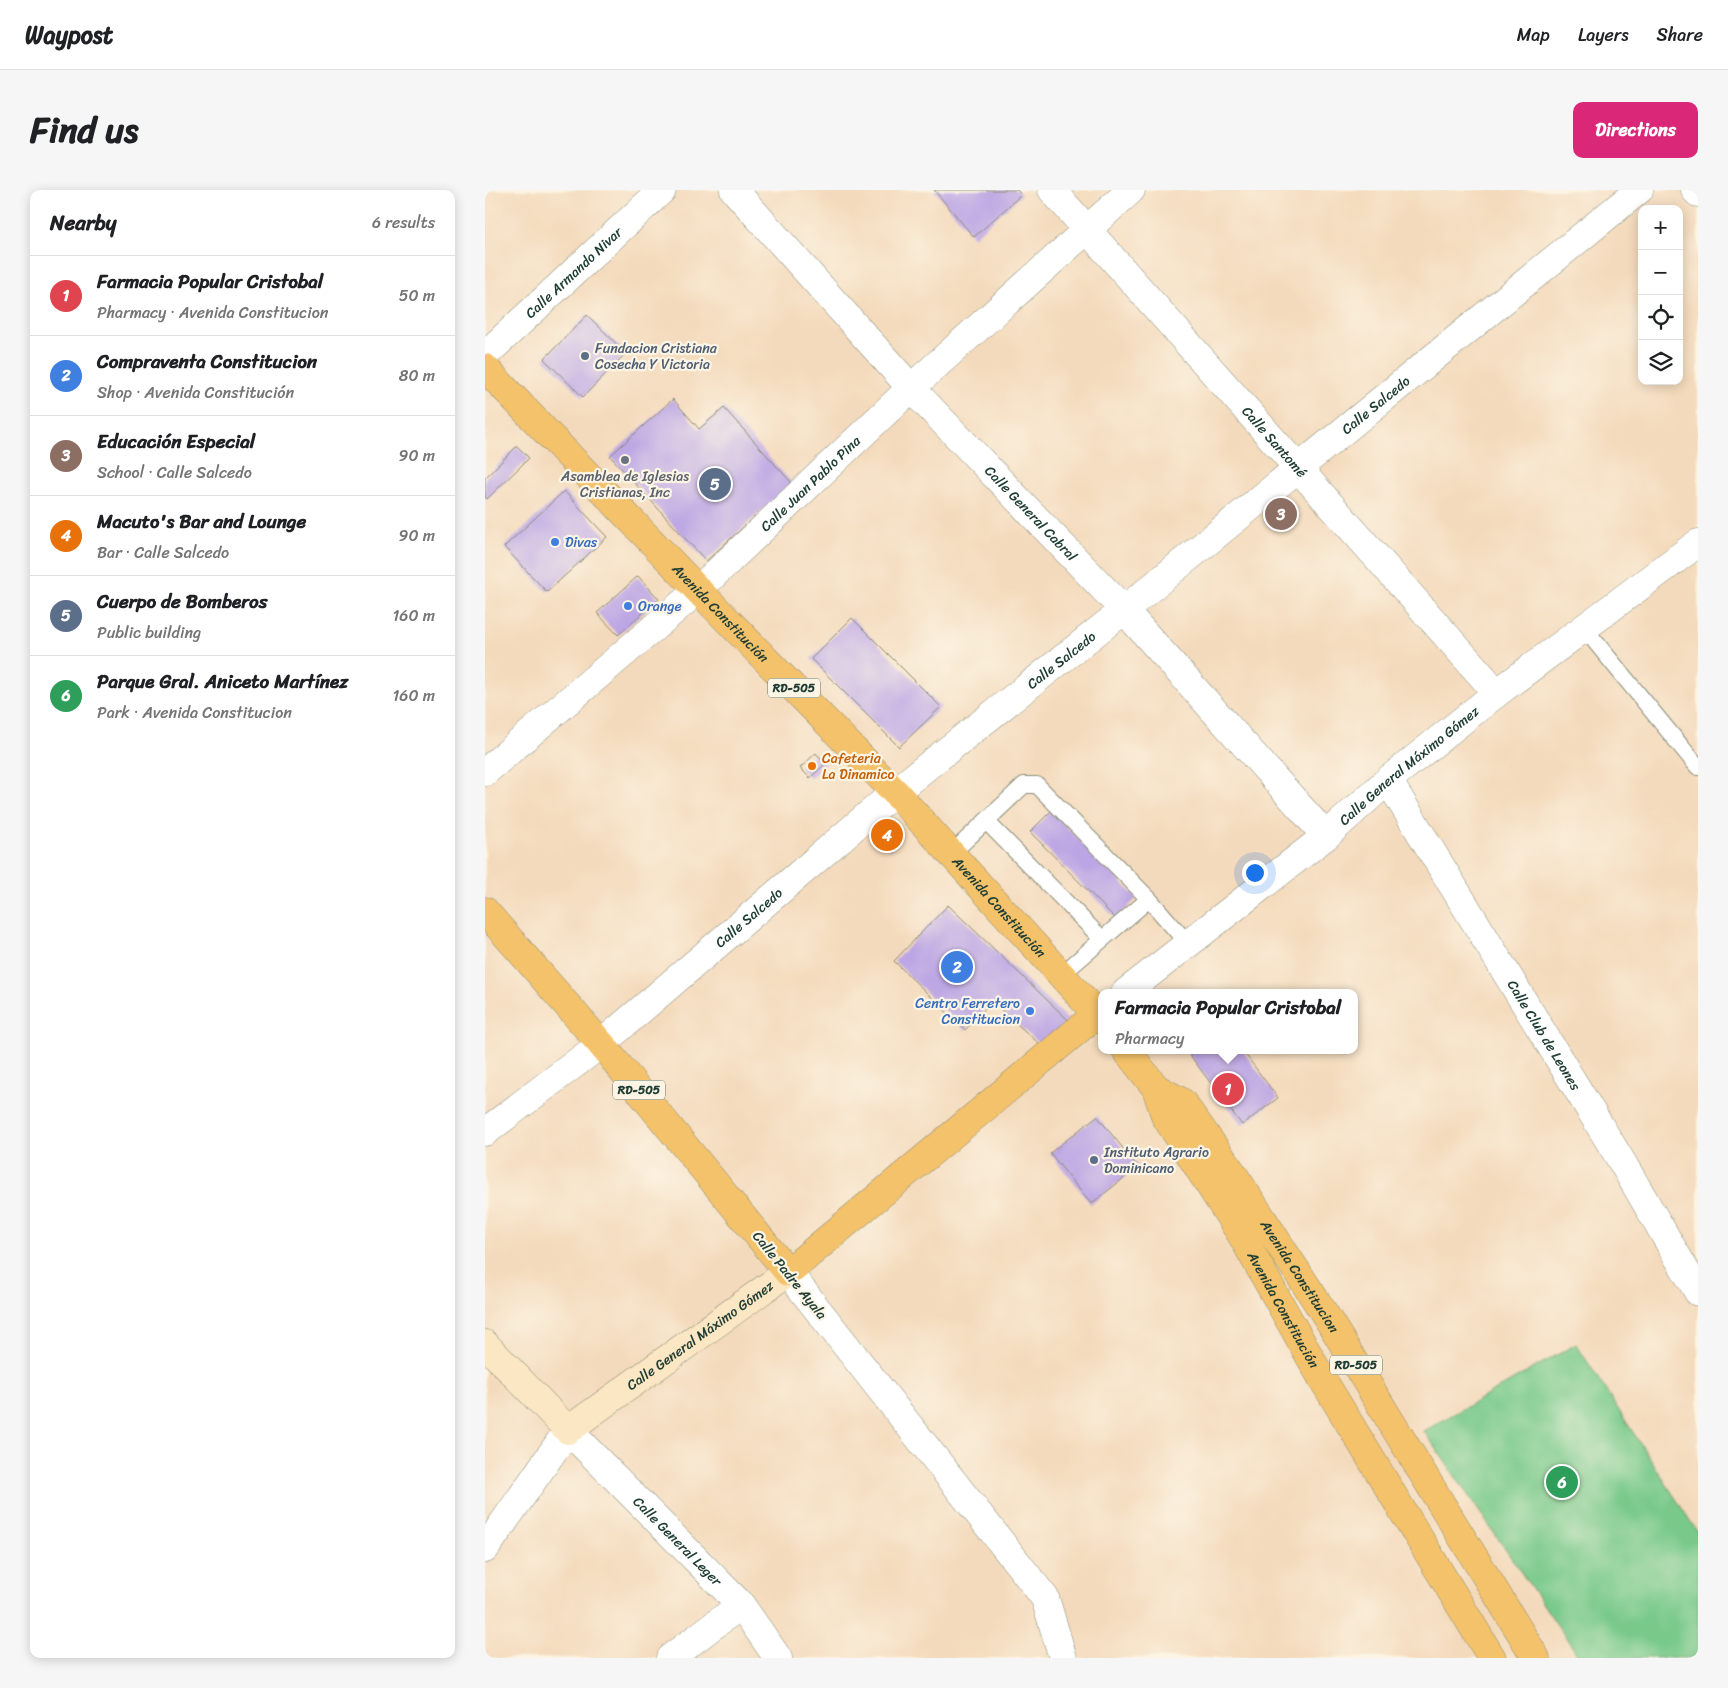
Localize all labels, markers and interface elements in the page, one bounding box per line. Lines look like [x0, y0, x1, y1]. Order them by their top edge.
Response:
text: Waypost [25, 14, 113, 56]
text: Map [1517, 19, 1550, 51]
text: Layers [1578, 19, 1629, 51]
text: Share [1657, 19, 1703, 51]
text: Find us [30, 99, 138, 161]
button: Directions [1573, 102, 1698, 158]
text: Nearby [50, 204, 116, 242]
map controls [1638, 205, 1683, 385]
button: + [1638, 205, 1683, 250]
text: 6 results [372, 208, 435, 237]
street label: Calle Armando Nivar [519, 220, 629, 325]
button: − [1638, 250, 1683, 295]
text: Farmacia Popular Cristobal [97, 265, 323, 298]
text: 1 [63, 281, 69, 310]
text: 50 m [399, 281, 435, 310]
button: locate [1638, 295, 1683, 340]
text: Pharmacy · Avenida Constitucion [97, 298, 328, 327]
place label: Fundacion Cristiana Cosecha Y Victoria [595, 336, 718, 377]
button: layers [1638, 340, 1683, 385]
text: Compraventa Constitucion [97, 345, 317, 378]
marker: Fundacion Cristiana Cosecha Y Victoria [579, 350, 591, 362]
text: 2 [61, 361, 71, 390]
text: 80 m [399, 361, 435, 390]
street label: Calle Salcedo [1336, 369, 1416, 441]
text: Shop · Avenida Constitución [97, 378, 294, 407]
street label: Calle Santomé [1235, 400, 1313, 484]
text: Educación Especial [97, 425, 255, 458]
street label: Calle Juan Pablo Pina [754, 429, 868, 538]
text: 3 [62, 441, 70, 470]
text: 90 m [399, 441, 435, 470]
marker: Asamblea de Iglesias Cristianas, Inc [619, 454, 631, 466]
text: School · Calle Salcedo [97, 458, 252, 487]
street label: Calle General Cabral [978, 460, 1084, 568]
place label: Asamblea de Iglesias Cristianas, Inc [560, 464, 689, 505]
pin: 5 [699, 465, 731, 503]
pin: 3 [1265, 495, 1297, 533]
text: Macuto's Bar and Lounge [97, 505, 306, 538]
text: 4 [61, 521, 71, 550]
text: 90 m [399, 521, 435, 550]
place label: Divas [565, 530, 598, 555]
marker: Divas [549, 536, 561, 548]
text: Bar · Calle Salcedo [97, 538, 229, 567]
street label: Avenida Constitución [665, 557, 775, 669]
text: Cuerpo de Bomberos [97, 585, 267, 618]
place label: Orange [638, 594, 682, 619]
marker: Orange [622, 600, 634, 612]
text: 5 [61, 601, 71, 630]
text: 160 m [392, 601, 435, 630]
text: Public building [97, 618, 201, 647]
street label: Calle Salcedo [1021, 625, 1102, 696]
text: Parque Gral. Aniceto Martínez [97, 665, 348, 698]
road number: RD-505 [768, 678, 820, 698]
text: 6 [61, 681, 71, 710]
text: 160 m [392, 681, 435, 710]
text: Park · Avenida Constitucion [97, 698, 292, 727]
street label: Calle General Máximo Gómez [1333, 699, 1485, 832]
place label: Cafeteria La Dinamico [822, 746, 895, 787]
marker: Cafeteria La Dinamico [806, 760, 818, 772]
pin: 4 [871, 816, 903, 854]
street label: Avenida Constitución [945, 850, 1053, 964]
your location [1242, 860, 1268, 886]
street label: Calle Salcedo [709, 881, 789, 954]
pin: 2 [941, 948, 973, 986]
street label: Calle Club de Leones [1500, 975, 1588, 1096]
popup [1098, 989, 1358, 1054]
place label: Centro Ferretero Constitucion [915, 991, 1020, 1032]
text: Farmacia Popular Cristobal [1115, 991, 1341, 1024]
marker: Centro Ferretero Constitucion [1024, 1005, 1036, 1017]
text: Pharmacy [1115, 1024, 1184, 1053]
pin: 1 [1212, 1070, 1244, 1108]
road number: RD-505 [613, 1080, 665, 1100]
place label: Instituto Agrario Dominicano [1103, 1140, 1209, 1181]
marker: Instituto Agrario Dominicano [1088, 1154, 1100, 1166]
street label: Avenida Constitucion [1253, 1214, 1346, 1338]
street label: Calle Padre Ayala [746, 1225, 833, 1325]
street label: Avenida Constitución [1240, 1246, 1326, 1374]
street label: Calle General Máximo Gómez [621, 1274, 780, 1397]
road number: RD-505 [1330, 1356, 1382, 1374]
pin: 6 [1546, 1463, 1578, 1501]
street label: Calle General Leger [627, 1490, 729, 1593]

